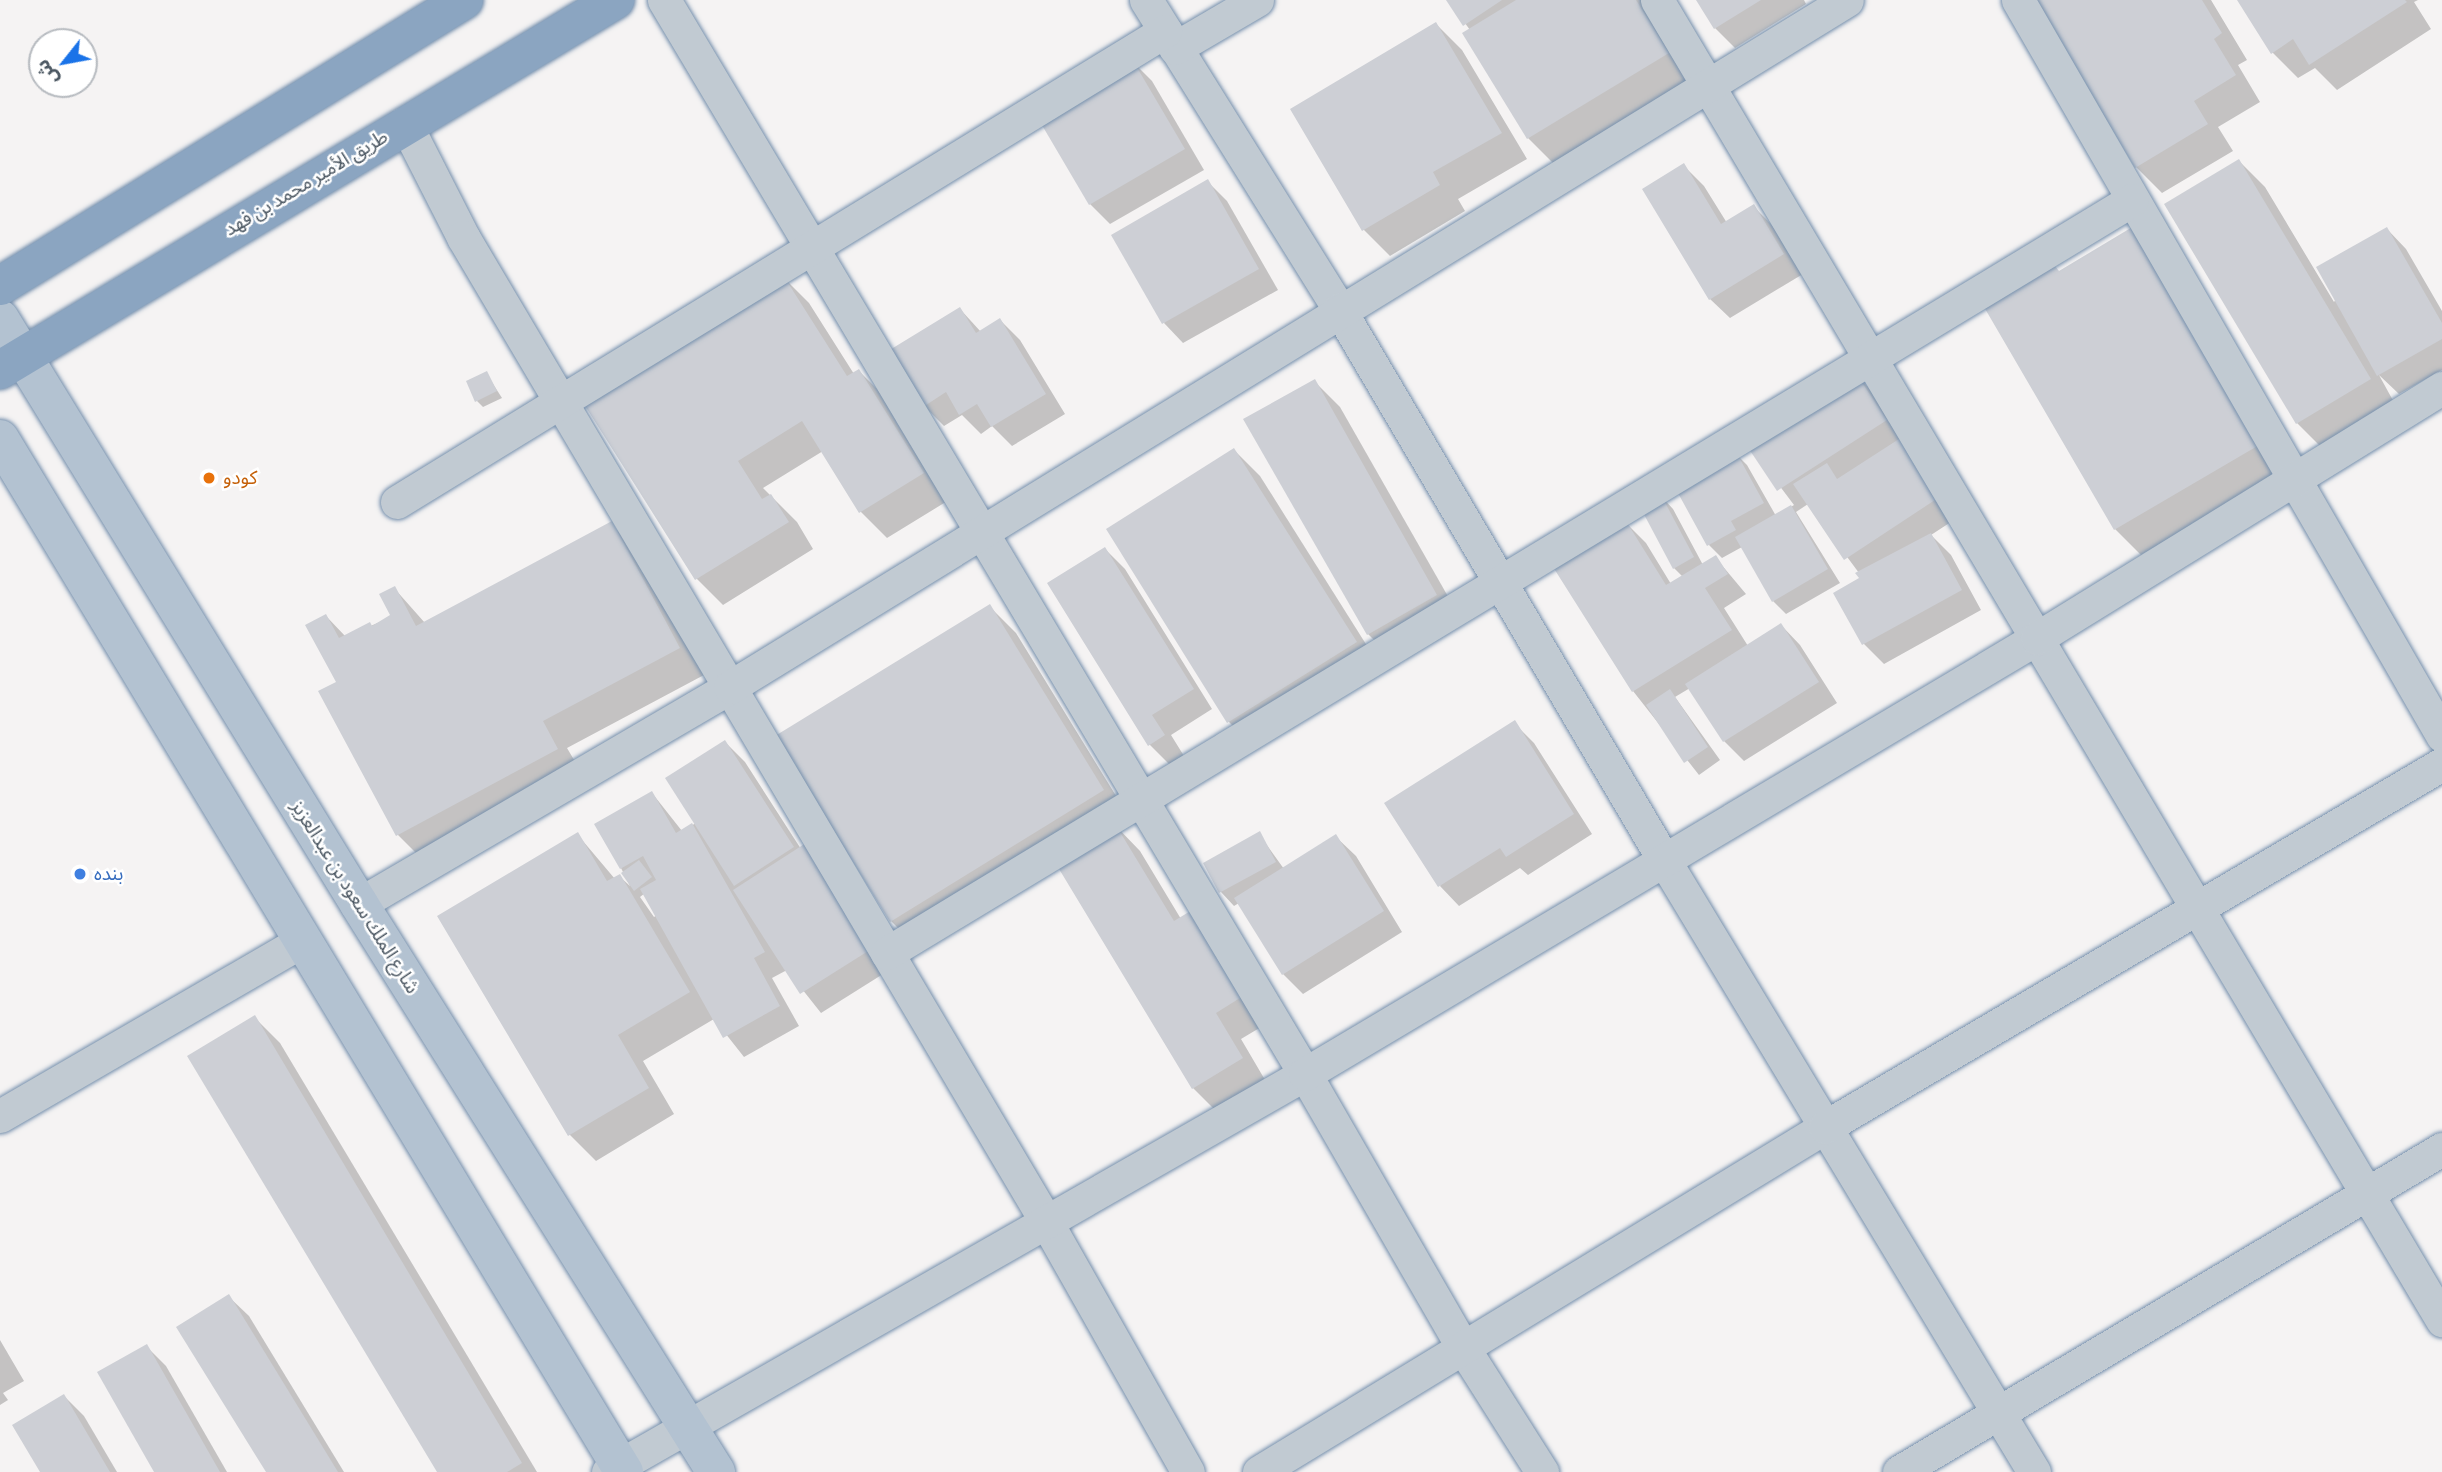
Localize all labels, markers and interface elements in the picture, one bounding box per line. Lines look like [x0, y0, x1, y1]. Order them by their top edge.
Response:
north arrow [28, 28, 98, 98]
text: ش [29, 55, 65, 91]
street label: طريق الأمير محمد بن فهد [220, 125, 392, 241]
place label: كودو [223, 467, 257, 489]
marker: كودو [201, 470, 217, 486]
street label: شارع الملك سعود بن عبدالعزيز [286, 796, 424, 998]
place label: بنده [94, 863, 123, 885]
marker: بنده [72, 866, 88, 882]

